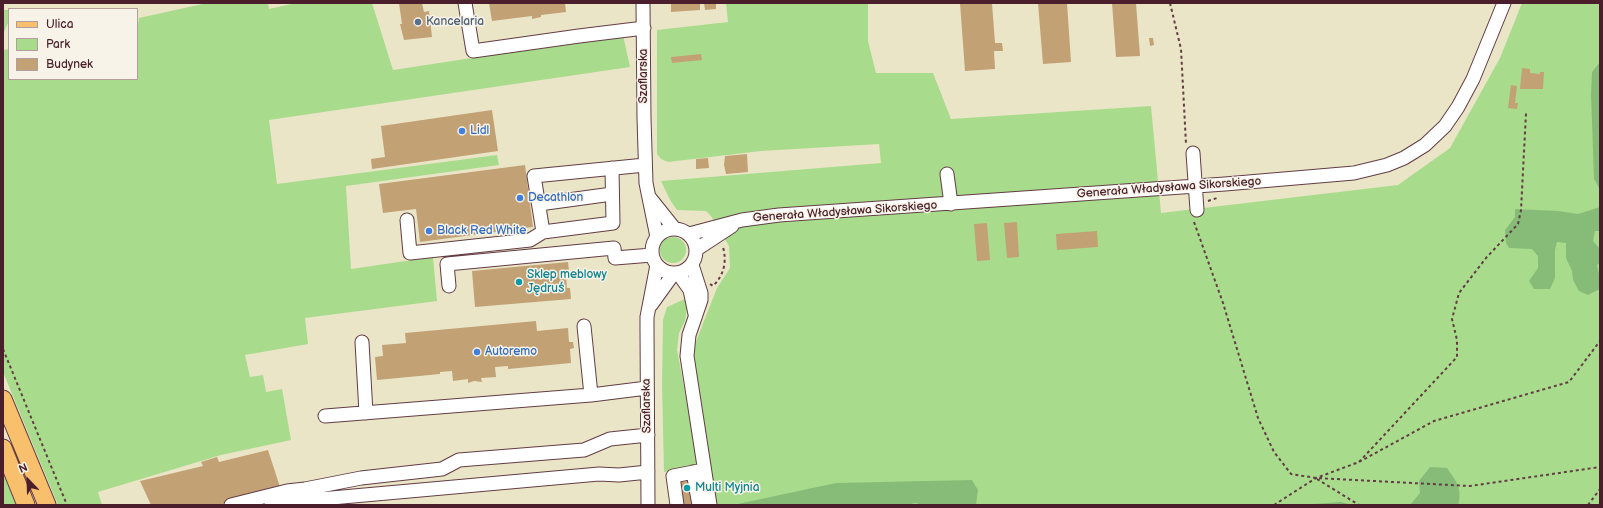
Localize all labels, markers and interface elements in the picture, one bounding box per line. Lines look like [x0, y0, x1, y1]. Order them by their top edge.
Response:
legend [8, 8, 138, 80]
place label: Kancelaria [426, 15, 484, 29]
text: Ulica [46, 17, 73, 32]
marker: Kancelaria [413, 17, 423, 27]
text: Park [46, 37, 70, 52]
street label: Szaflarska [637, 49, 651, 103]
text: Budynek [46, 57, 93, 72]
place label: Lidl [470, 124, 489, 138]
marker: Lidl [457, 126, 467, 136]
street label: Generała Władysława Sikorskiego [1076, 174, 1262, 202]
place label: Decathlon [528, 191, 583, 205]
marker: Decathlon [515, 193, 525, 203]
street label: Generała Władysława Sikorskiego [752, 198, 938, 226]
place label: Black Red White [437, 224, 526, 238]
marker: Black Red White [424, 226, 434, 236]
place label: Sklep meblowy Jędruś [527, 268, 607, 296]
marker: Sklep meblowy Jędruś [514, 277, 524, 287]
place label: Autoremo [485, 345, 537, 359]
marker: Autoremo [472, 347, 482, 357]
street label: Szaflarska [639, 378, 655, 434]
north arrow [8, 460, 48, 500]
text: N [17, 461, 29, 476]
place label: Multi Myjnia [695, 481, 759, 495]
marker: Multi Myjnia [682, 483, 692, 493]

